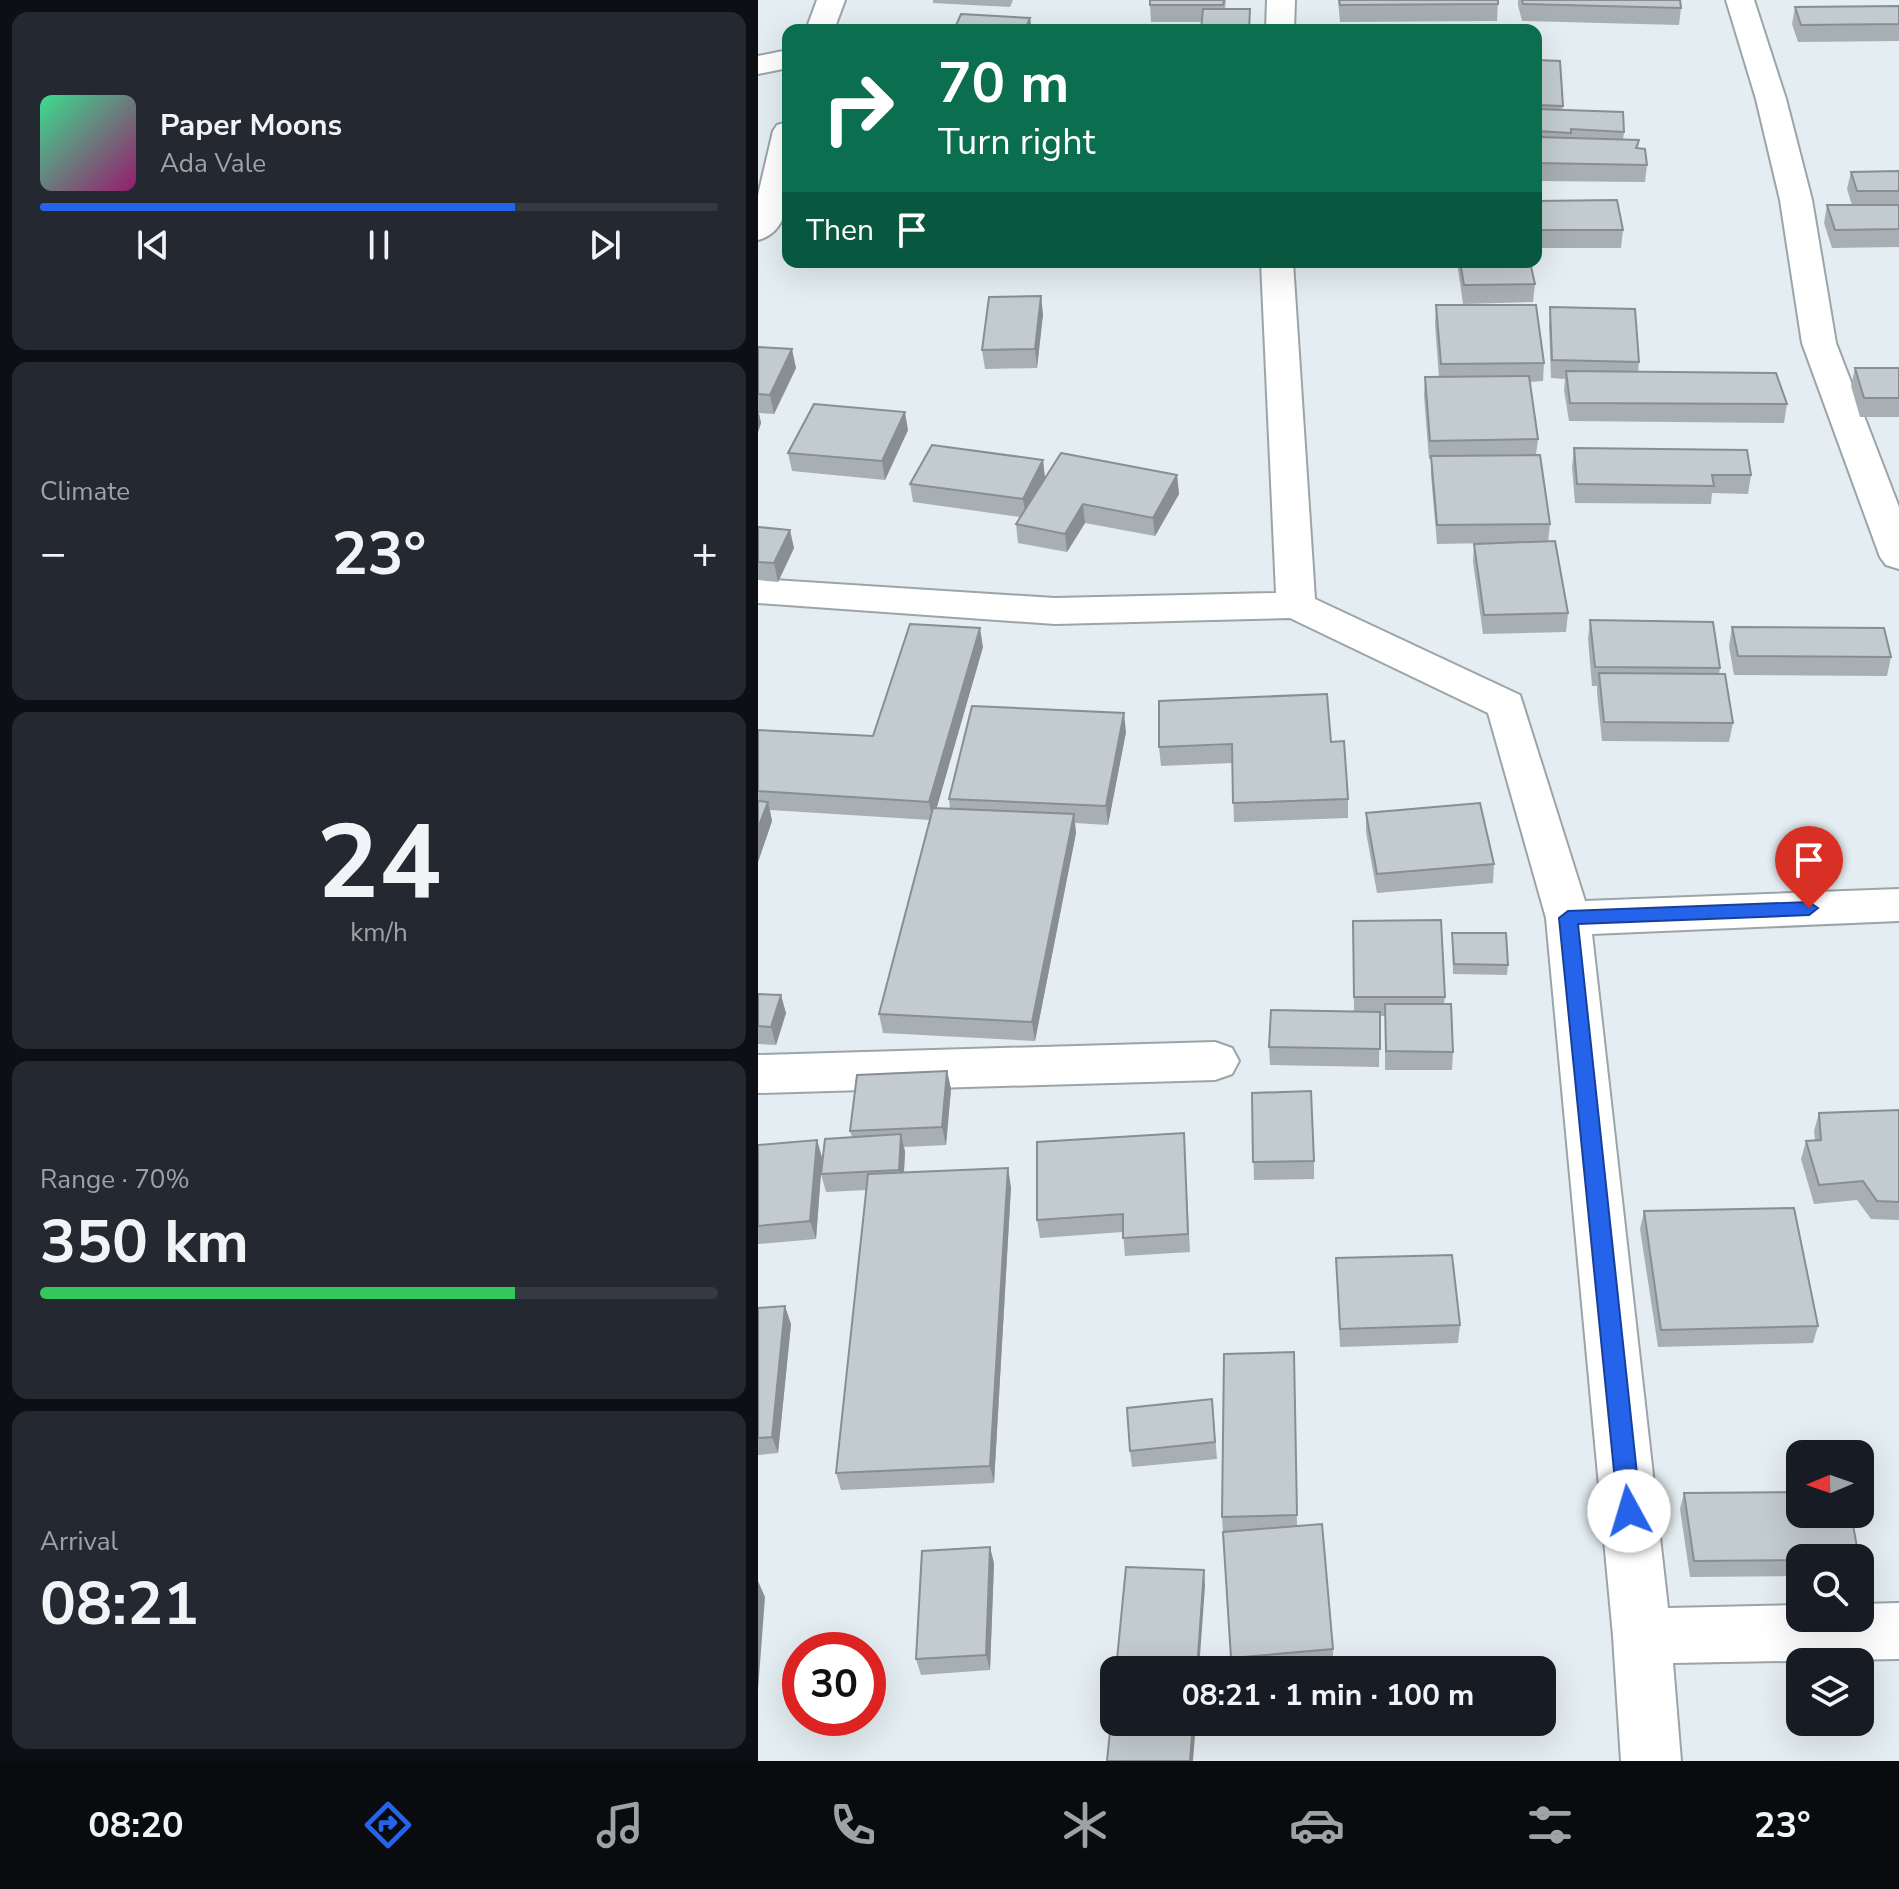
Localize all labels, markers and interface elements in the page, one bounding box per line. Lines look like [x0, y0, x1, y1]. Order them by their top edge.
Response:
text: 70 m [938, 45, 1069, 122]
icon: right [806, 56, 910, 160]
text: Paper Moons [160, 105, 342, 146]
text: Turn right [938, 118, 1095, 167]
text: Ada Vale [160, 146, 266, 181]
icon: arrive [890, 208, 934, 252]
text: Then [806, 210, 874, 251]
icon: previous [131, 223, 175, 267]
icon: pause [357, 223, 401, 267]
icon: next [583, 223, 627, 267]
text: Climate [40, 474, 130, 509]
text: 23° [332, 513, 426, 595]
text: − [40, 524, 66, 584]
text: + [692, 524, 718, 584]
text: 24 [317, 792, 441, 934]
pin [1775, 826, 1843, 908]
icon: arrive [1787, 838, 1831, 882]
text: km/h [350, 915, 408, 950]
text: Range · 70% [40, 1162, 190, 1197]
text: 350 km [40, 1201, 249, 1283]
north arrow [1786, 1440, 1874, 1528]
map controls [1786, 1440, 1874, 1736]
position arrow [1587, 1469, 1671, 1553]
text: Arrival [40, 1524, 118, 1559]
button: search [1786, 1544, 1874, 1632]
text: 08:21 [40, 1563, 199, 1645]
speed limit sign: 30 [782, 1632, 886, 1736]
button: layers [1786, 1648, 1874, 1736]
text: 08:21 · 1 min · 100 m [1182, 1675, 1474, 1716]
icon: directions [360, 1797, 416, 1853]
icon: music [592, 1797, 648, 1853]
icon: phone [825, 1797, 881, 1853]
icon: climate [1057, 1797, 1113, 1853]
icon: car [1289, 1797, 1345, 1853]
icon: filters [1522, 1797, 1578, 1853]
text: 08:20 [88, 1801, 184, 1850]
text: 23° [1754, 1801, 1811, 1850]

